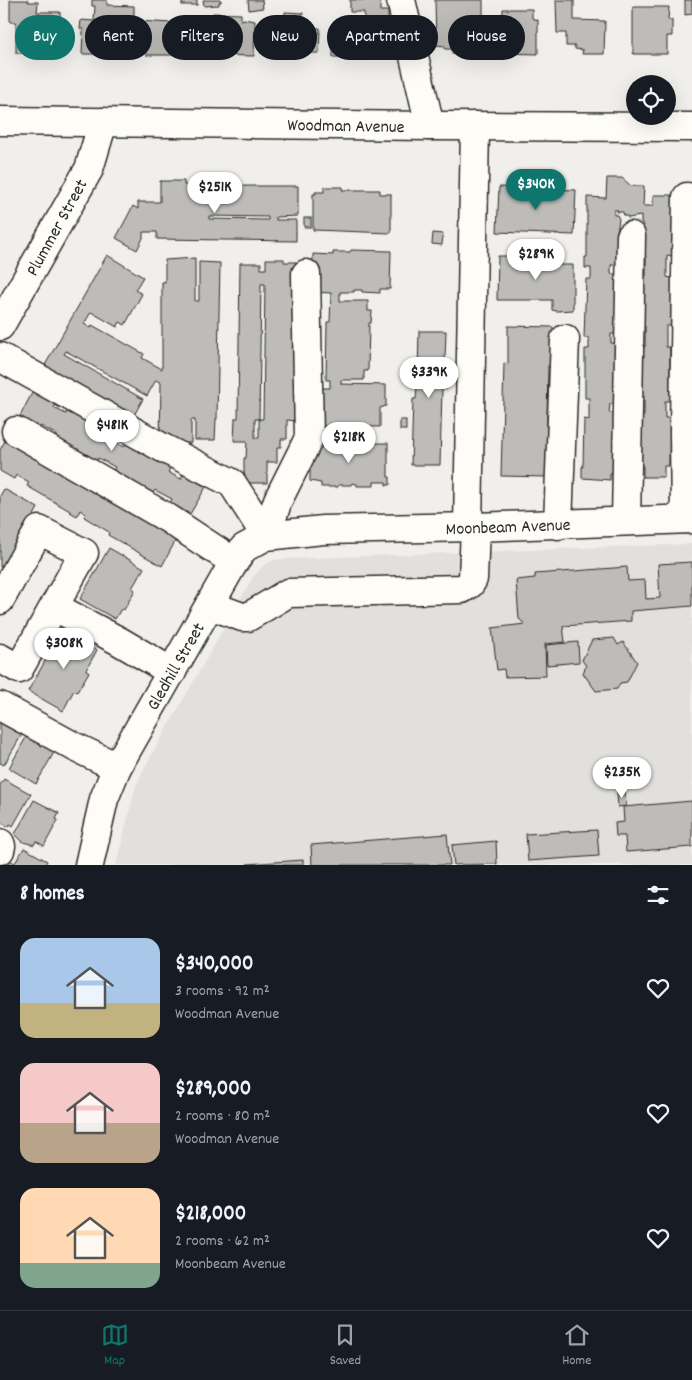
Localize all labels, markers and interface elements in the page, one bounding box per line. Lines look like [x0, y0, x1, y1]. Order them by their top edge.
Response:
chip: Buy [15, 15, 75, 60]
chip: Rent [85, 15, 152, 60]
chip: Filters [162, 15, 243, 60]
chip: New [253, 15, 317, 60]
chip: Apartment [327, 15, 438, 60]
chip: House [448, 15, 525, 60]
map controls [626, 75, 676, 125]
button: locate [626, 75, 676, 125]
street label: Woodman Avenue [287, 114, 405, 141]
pin: $340K [501, 168, 571, 211]
pin: $251K [180, 172, 250, 214]
text: $340K [517, 173, 555, 196]
street label: Plummer Street [21, 175, 95, 281]
text: $251K [198, 176, 232, 199]
pin: $289K [501, 238, 571, 281]
text: $289K [518, 243, 554, 266]
pin: $339K [394, 356, 464, 399]
text: $339K [410, 361, 448, 384]
pin: $481K [77, 410, 147, 452]
text: $481K [96, 414, 128, 437]
pin: $218K [314, 422, 384, 464]
text: $218K [333, 426, 365, 449]
street label: Moonbeam Avenue [445, 514, 571, 543]
street label: Gledhill Street [142, 618, 213, 716]
pin: $308K [29, 628, 99, 670]
text: $308K [45, 632, 83, 655]
pin: $235K [587, 756, 657, 799]
text: $235K [603, 761, 641, 784]
text: 8 homes [20, 880, 85, 910]
icon: filters [644, 881, 672, 909]
text: $340,000 [175, 950, 253, 980]
icon: home [60, 958, 120, 1018]
icon: heart [644, 974, 672, 1002]
text: 3 rooms · 92 m² [175, 980, 269, 1003]
text: Woodman Avenue [175, 1003, 279, 1026]
text: $289,000 [175, 1075, 251, 1105]
icon: home [60, 1083, 120, 1143]
icon: heart [644, 1099, 672, 1127]
text: 2 rooms · 80 m² [175, 1105, 270, 1128]
text: Woodman Avenue [175, 1128, 279, 1151]
text: $218,000 [175, 1200, 246, 1230]
icon: home [60, 1208, 120, 1268]
icon: heart [644, 1224, 672, 1252]
text: 2 rooms · 62 m² [175, 1230, 270, 1253]
text: Moonbeam Avenue [175, 1253, 286, 1276]
tab: Map [101, 1321, 129, 1371]
tab: Saved [330, 1321, 361, 1371]
tab: Home [562, 1321, 591, 1371]

